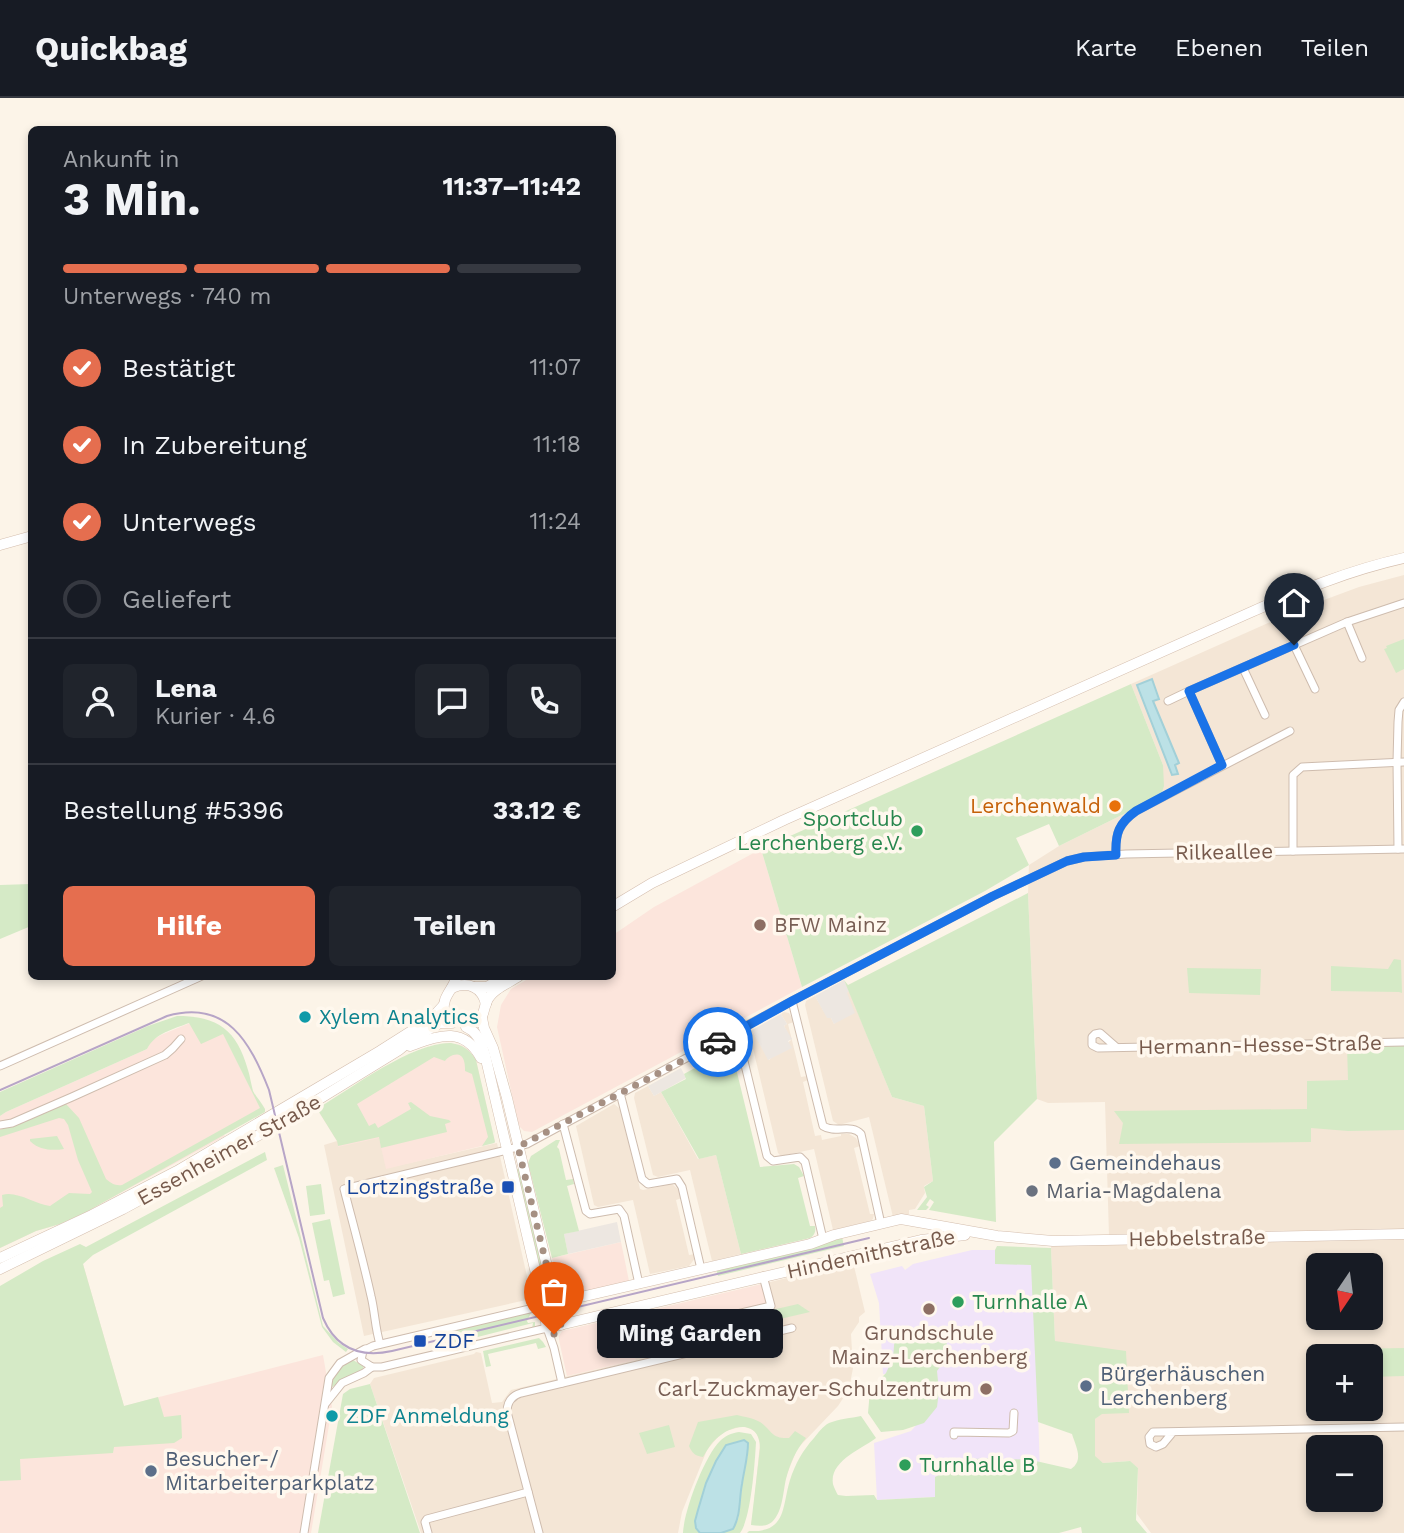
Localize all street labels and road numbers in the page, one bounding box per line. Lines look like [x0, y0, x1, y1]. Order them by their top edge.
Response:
street label: Rilkeallee [1175, 838, 1273, 865]
street label: Hermann-Hesse-Straße [1138, 1030, 1382, 1059]
street label: Essenheimer Straße [133, 1089, 325, 1210]
street label: Hindemithstraße [784, 1223, 958, 1284]
street label: Hebbelstraße [1128, 1224, 1266, 1251]

